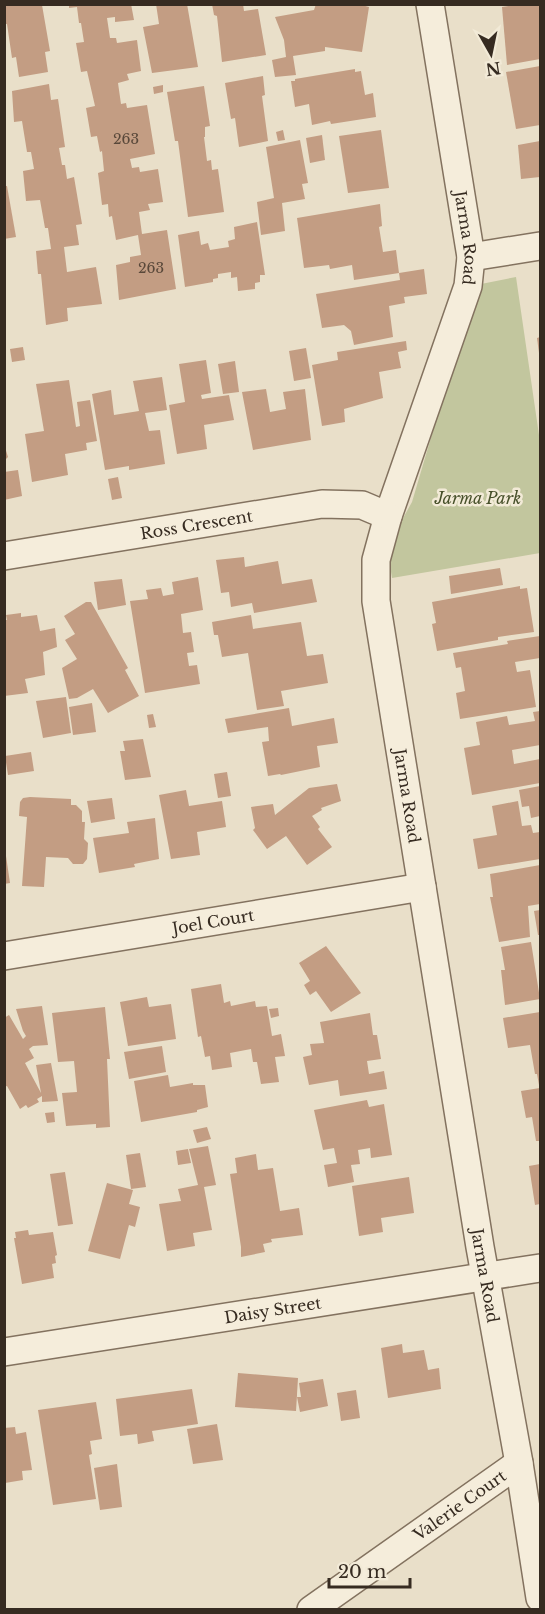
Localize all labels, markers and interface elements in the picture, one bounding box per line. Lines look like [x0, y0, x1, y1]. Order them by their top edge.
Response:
north arrow [461, 24, 521, 84]
text: N [484, 58, 502, 80]
house number: 263 [113, 130, 139, 148]
street label: Jarma Road [450, 187, 481, 286]
house number: 263 [138, 259, 164, 277]
park label: Jarma Park [434, 488, 521, 508]
street label: Ross Crescent [139, 505, 254, 544]
street label: Jarma Road [390, 745, 425, 845]
street label: Joel Court [169, 905, 256, 938]
street label: Jarma Road [467, 1225, 504, 1325]
street label: Daisy Street [223, 1292, 323, 1327]
street label: Valerie Court [409, 1465, 510, 1545]
scale bar [329, 1551, 410, 1589]
text: 20 m [338, 1561, 386, 1583]

